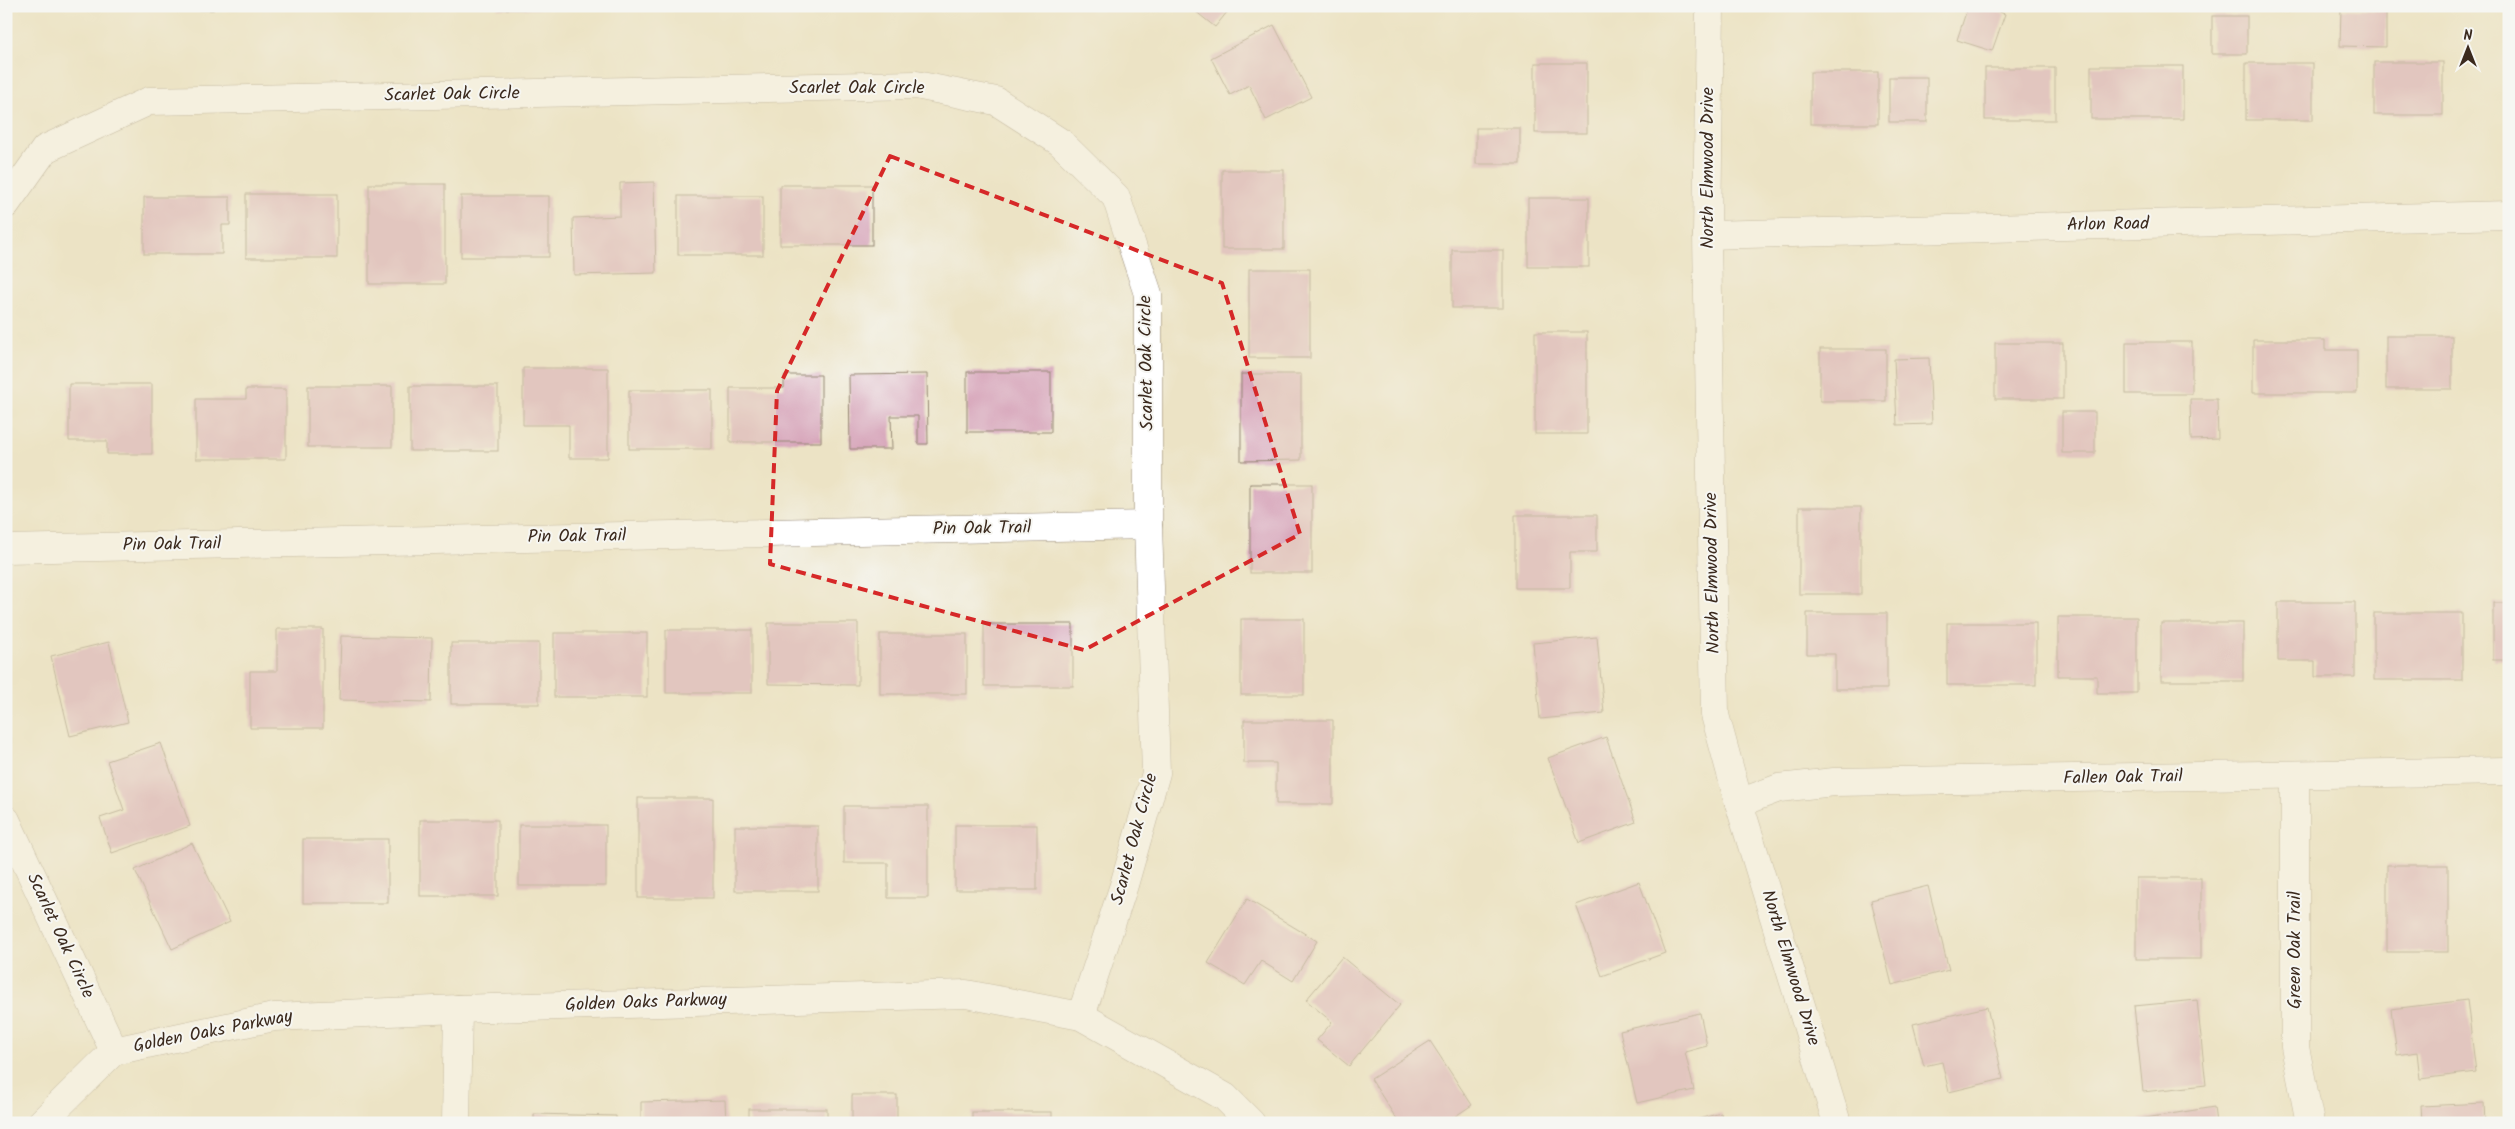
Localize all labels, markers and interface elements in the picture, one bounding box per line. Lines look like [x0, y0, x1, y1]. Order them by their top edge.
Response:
north arrow [2442, 22, 2492, 72]
text: N [2464, 25, 2473, 47]
street label: Scarlet Oak Circle [789, 74, 925, 103]
street label: Scarlet Oak Circle [384, 79, 520, 111]
street label: North Elmwood Drive [1694, 87, 1723, 249]
street label: Arlon Road [2067, 210, 2150, 240]
street label: Scarlet Oak Circle [1131, 295, 1163, 431]
street label: North Elmwood Drive [1697, 492, 1729, 654]
street label: Pin Oak Trail [932, 514, 1032, 544]
street label: Pin Oak Trail [527, 522, 627, 552]
street label: Pin Oak Trail [122, 530, 222, 560]
street label: Fallen Oak Trail [2063, 762, 2184, 794]
street label: Scarlet Oak Circle [1103, 770, 1167, 908]
street label: Scarlet Oak Circle [18, 869, 102, 1003]
street label: North Elmwood Drive [1753, 887, 1827, 1049]
street label: Green Oak Trail [2281, 890, 2310, 1009]
street label: Golden Oaks Parkway [565, 986, 728, 1020]
street label: Golden Oaks Parkway [131, 1002, 296, 1062]

